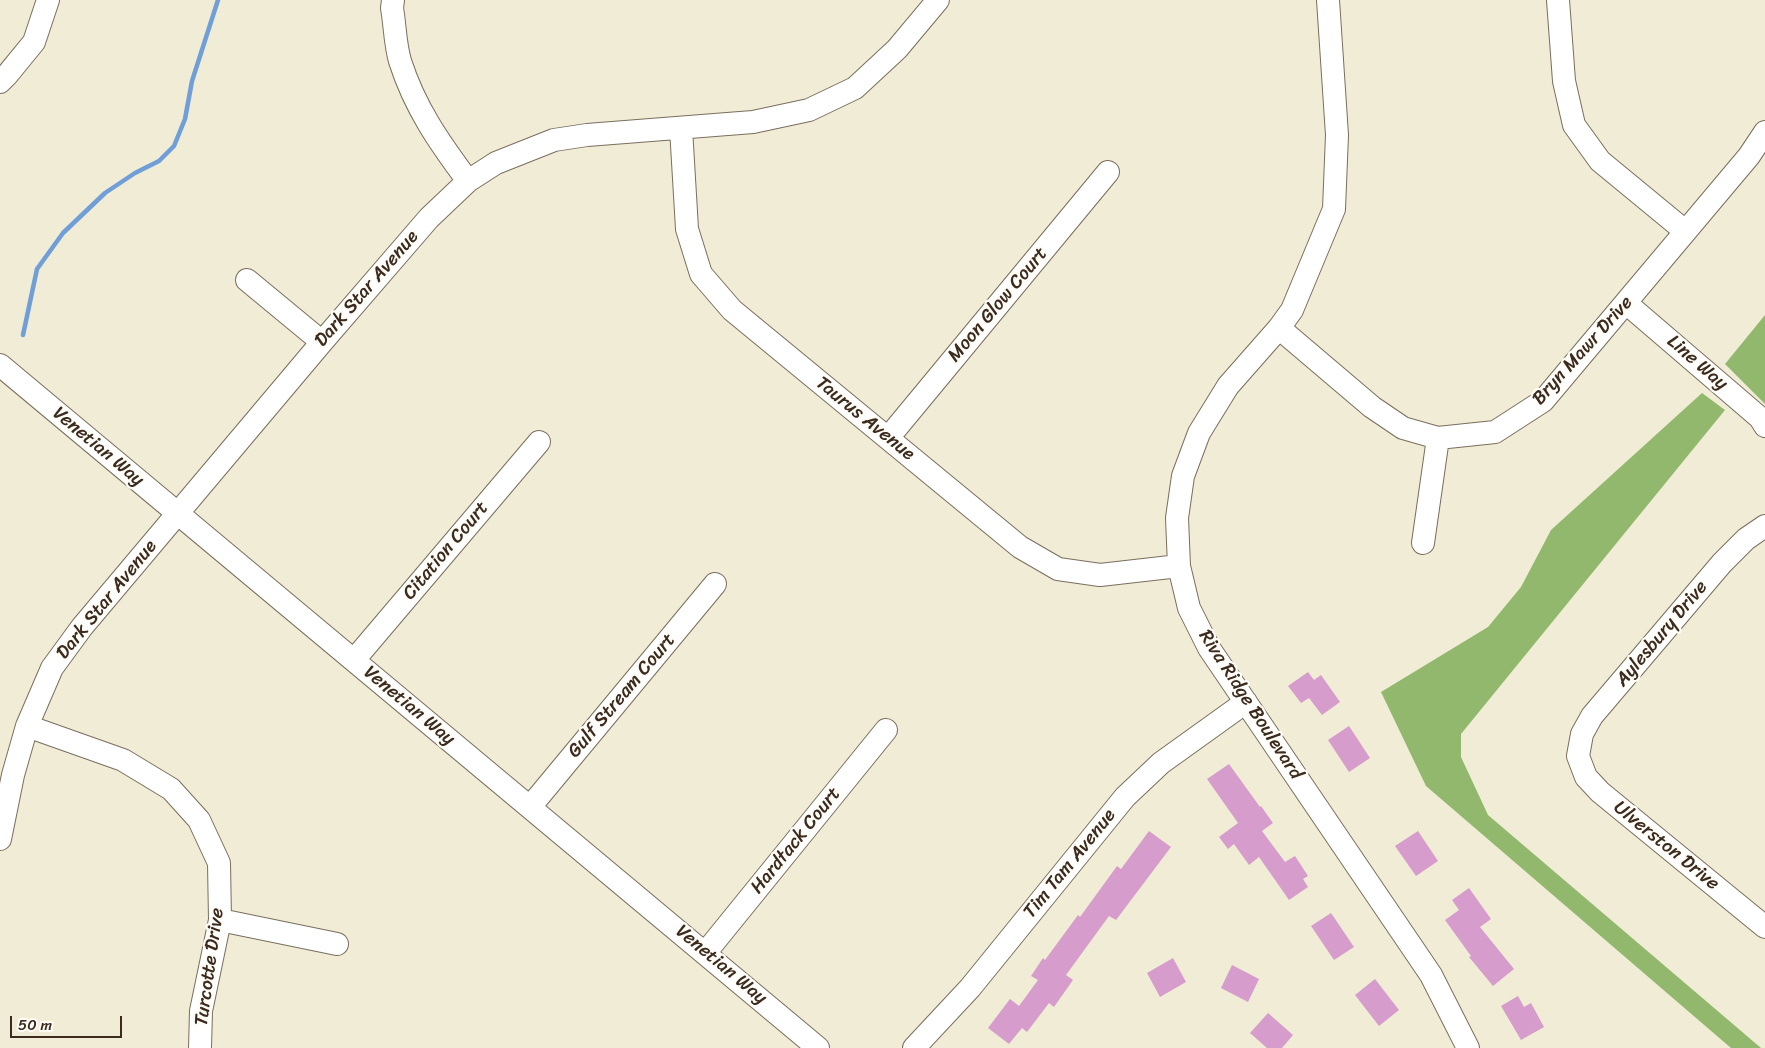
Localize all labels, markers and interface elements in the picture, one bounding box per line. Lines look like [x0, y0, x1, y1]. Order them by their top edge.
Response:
street label: Dark Star Avenue [310, 226, 424, 352]
street label: Moon Glow Court [943, 243, 1053, 367]
street label: Bryn Mawr Drive [1528, 292, 1638, 410]
street label: Line Way [1662, 330, 1732, 396]
street label: Taurus Avenue [811, 372, 919, 466]
street label: Venetian Way [48, 402, 148, 492]
street label: Citation Court [398, 497, 494, 605]
street label: Dark Star Avenue [52, 536, 162, 664]
street label: Aylesbury Drive [1611, 576, 1713, 692]
street label: Riva Ridge Boulevard [1193, 626, 1307, 784]
street label: Gulf Stream Court [563, 629, 681, 763]
street label: Venetian Way [359, 661, 459, 751]
street label: Hardtack Court [746, 783, 846, 899]
street label: Ulverston Drive [1609, 796, 1723, 896]
street label: Tim Tam Avenue [1019, 805, 1121, 923]
street label: Turcotte Drive [190, 907, 230, 1027]
street label: Venetian Way [671, 920, 771, 1010]
scale bar [12, 1006, 125, 1038]
text: 50 m [18, 1012, 52, 1038]

